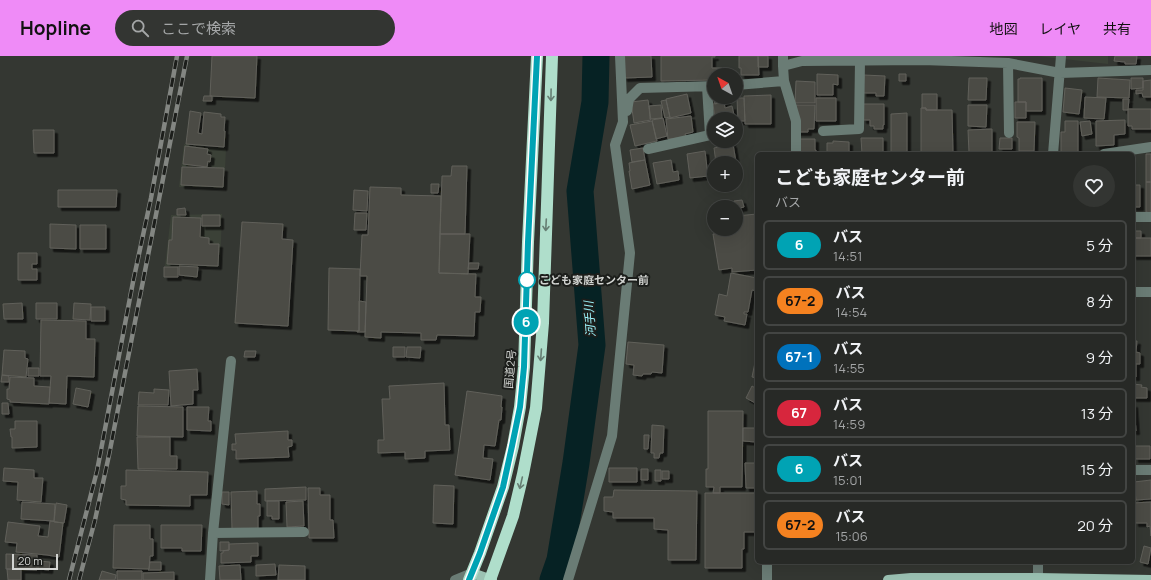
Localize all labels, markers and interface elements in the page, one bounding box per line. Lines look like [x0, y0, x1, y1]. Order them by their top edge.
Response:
search box [115, 10, 395, 46]
text: Hopline [20, 15, 91, 41]
icon: search [129, 17, 151, 39]
text: ここで検索 [161, 18, 236, 39]
text: 地図 [989, 19, 1017, 38]
text: レイヤ [1039, 19, 1081, 38]
text: 共有 [1103, 19, 1131, 38]
north arrow [707, 68, 743, 104]
map controls [707, 68, 743, 236]
one-way arrow [547, 88, 555, 101]
button: layers [707, 112, 743, 148]
button: + [707, 156, 743, 192]
text: こども家庭センター前 [775, 164, 965, 190]
button: heart [1073, 165, 1115, 207]
text: バス [775, 193, 801, 211]
button: − [707, 200, 743, 236]
one-way arrow [542, 218, 549, 231]
text: バス [833, 226, 863, 247]
text: 6 [795, 235, 803, 254]
text: 5 分 [1086, 235, 1113, 256]
text: 14:51 [833, 247, 862, 265]
marker: こども家庭センター前 [518, 271, 536, 289]
place label: こども家庭センター前 [539, 272, 649, 287]
text: バス [835, 282, 865, 303]
text: 67-2 [785, 291, 815, 310]
text: 8 分 [1086, 291, 1113, 312]
water label: 河手川 [580, 298, 599, 338]
text: 14:54 [835, 303, 867, 321]
line badge: 6 [513, 309, 539, 335]
text: 6 [522, 312, 530, 331]
text: バス [833, 338, 863, 359]
text: 67-1 [785, 347, 813, 366]
text: 9 分 [1086, 347, 1113, 368]
one-way arrow [537, 348, 544, 361]
street label: 国道2号 [500, 349, 519, 389]
text: 14:55 [833, 359, 865, 377]
text: バス [833, 394, 863, 415]
text: 67 [791, 403, 807, 422]
text: 13 分 [1081, 403, 1113, 424]
text: 14:59 [833, 415, 865, 433]
text: バス [833, 450, 863, 471]
text: 6 [795, 459, 803, 478]
text: 15 分 [1080, 459, 1113, 480]
text: 15:01 [833, 471, 862, 489]
one-way arrow [517, 476, 525, 489]
text: バス [835, 506, 865, 527]
text: 67-2 [785, 515, 815, 534]
text: 20 分 [1077, 515, 1113, 536]
text: 15:06 [835, 527, 868, 545]
scale bar [12, 552, 58, 571]
text: 20 m [18, 553, 43, 568]

